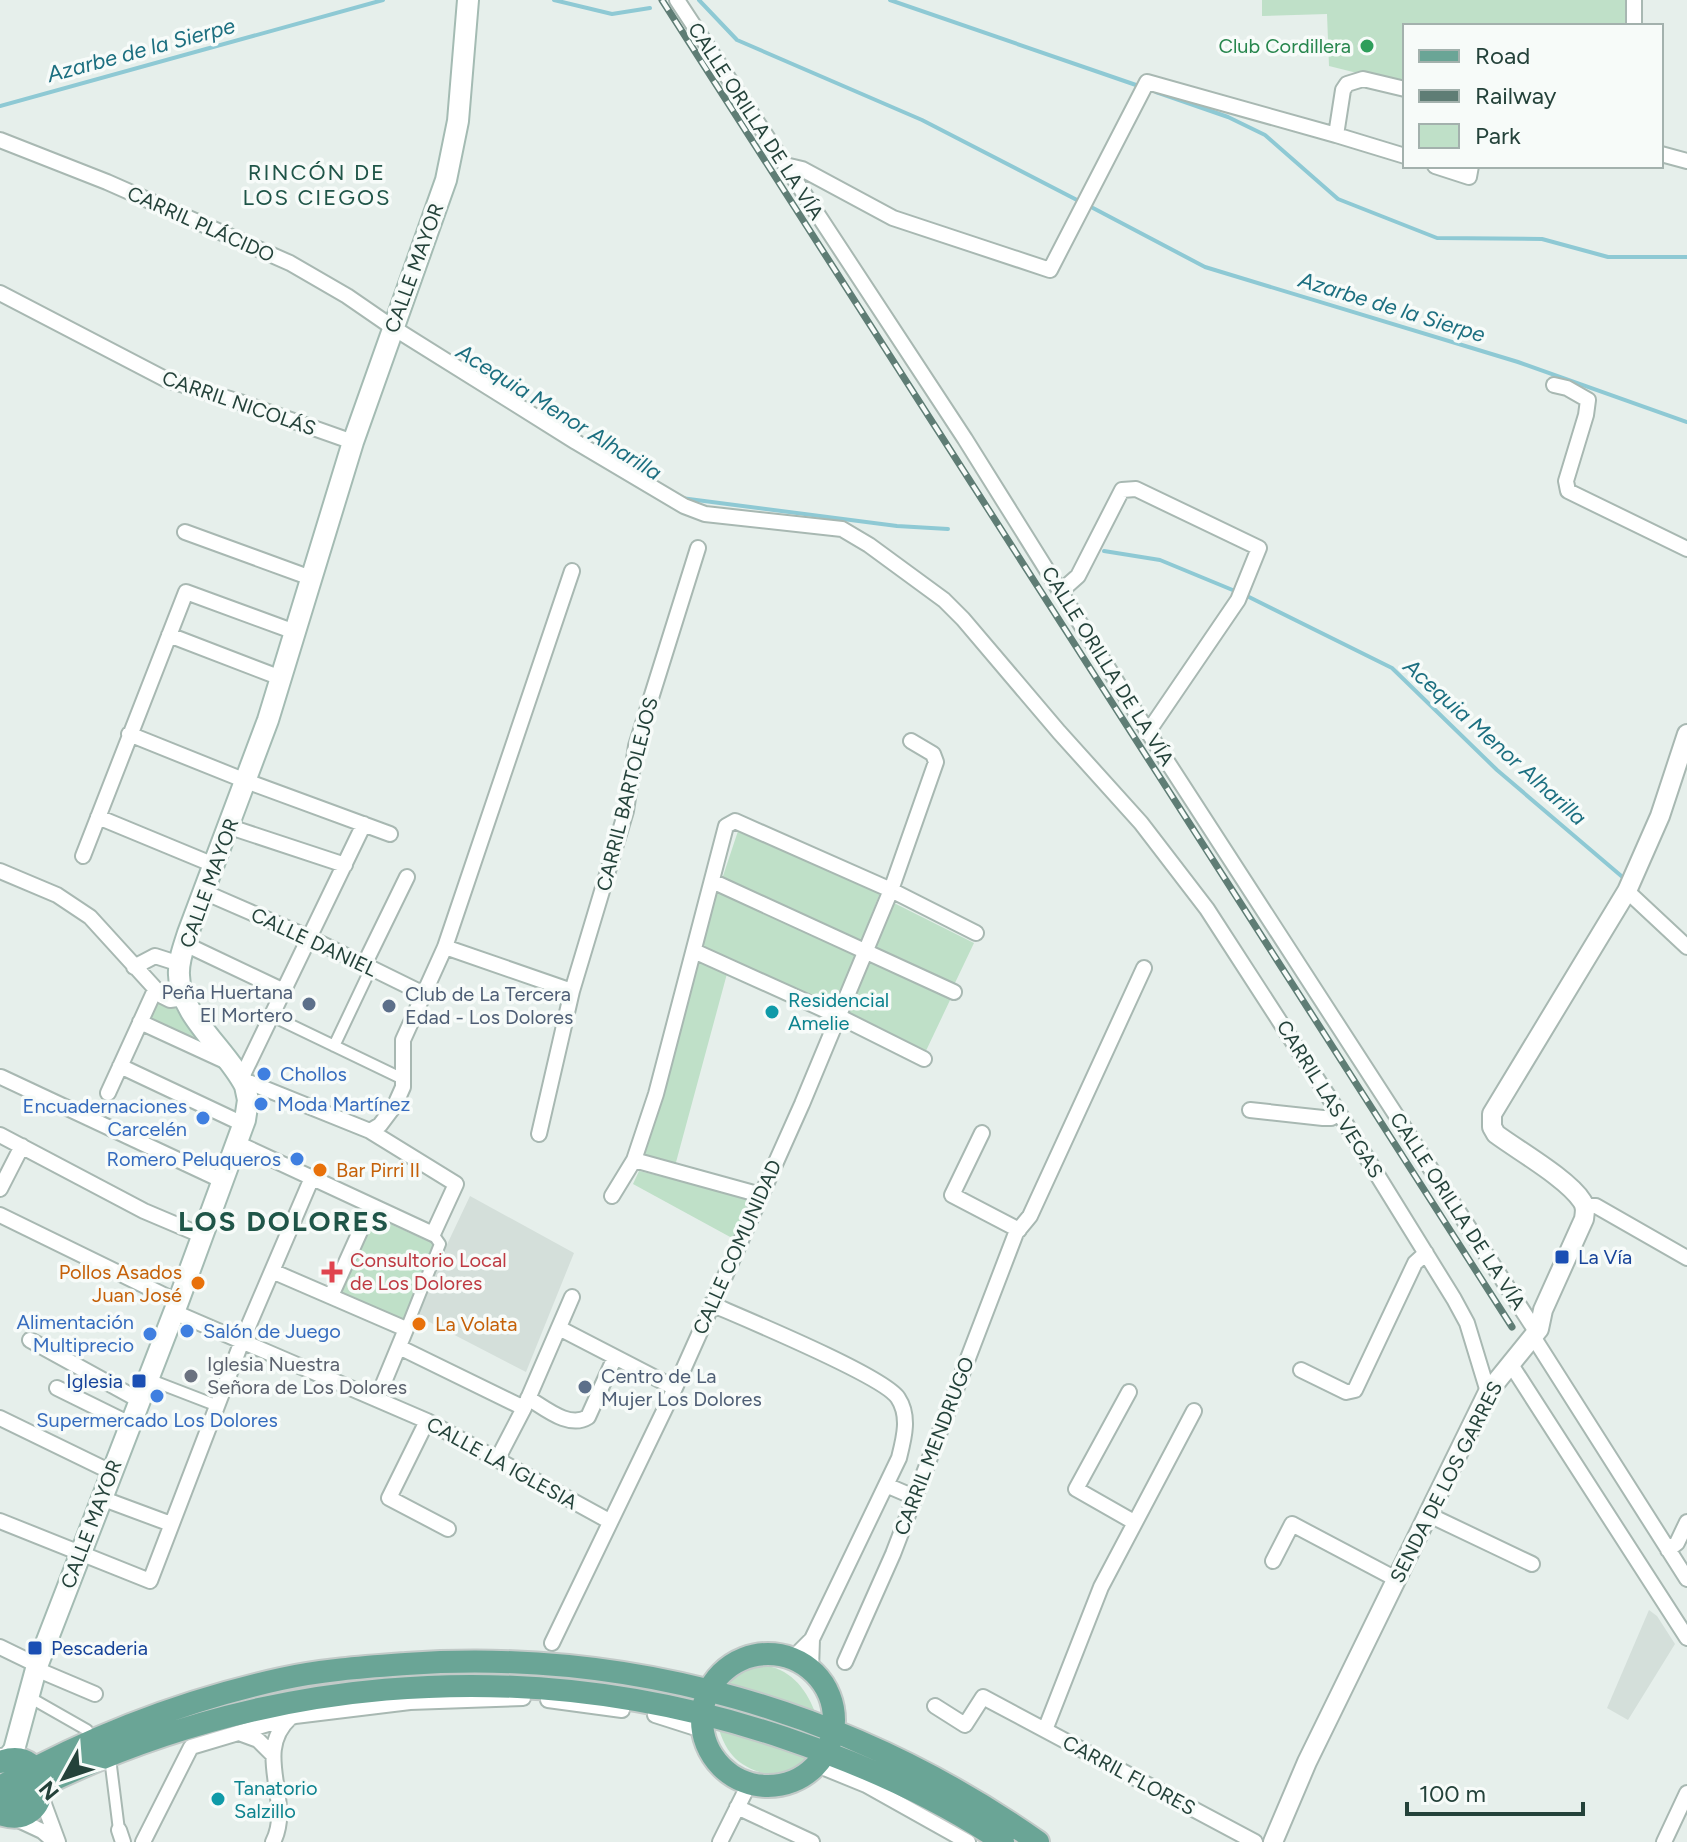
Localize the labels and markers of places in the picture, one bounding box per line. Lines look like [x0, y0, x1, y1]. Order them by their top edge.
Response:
place label: Club Cordillera [1219, 34, 1351, 58]
marker: Club Cordillera [1358, 37, 1376, 55]
place label: Peña Huertana El Mortero [161, 980, 293, 1027]
place label: Club de La Tercera Edad - Los Dolores [405, 982, 573, 1029]
place label: Residencial Amelie [788, 988, 889, 1035]
marker: Peña Huertana El Mortero [300, 995, 318, 1013]
marker: Club de La Tercera Edad - Los Dolores [380, 997, 398, 1015]
marker: Residencial Amelie [763, 1003, 781, 1021]
place label: Chollos [280, 1062, 347, 1086]
marker: Chollos [255, 1065, 273, 1083]
place label: Moda Martínez [277, 1092, 410, 1116]
place label: Encuadernaciones Carcelén [23, 1094, 187, 1141]
marker: Moda Martínez [252, 1095, 270, 1113]
marker: Encuadernaciones Carcelén [194, 1109, 212, 1127]
place label: Romero Peluqueros [106, 1147, 281, 1171]
marker: Romero Peluqueros [288, 1150, 306, 1168]
place label: Bar Pirri II [336, 1158, 420, 1182]
marker: Bar Pirri II [311, 1161, 329, 1179]
place label: La Vía [1578, 1245, 1632, 1269]
place label: Consultorio Local de Los Dolores [350, 1248, 507, 1295]
marker: La Vía [1553, 1248, 1571, 1266]
place label: Pollos Asados Juan José [59, 1260, 182, 1307]
marker: Consultorio Local de Los Dolores [321, 1261, 343, 1283]
marker: Pollos Asados Juan José [189, 1274, 207, 1292]
place label: Alimentación Multiprecio [16, 1310, 134, 1357]
place label: La Volata [435, 1312, 518, 1336]
marker: La Volata [410, 1315, 428, 1333]
place label: Salón de Juego [203, 1319, 341, 1343]
marker: Salón de Juego [178, 1322, 196, 1340]
marker: Alimentación Multiprecio [141, 1325, 159, 1343]
place label: Iglesia Nuestra Señora de Los Dolores [207, 1352, 407, 1399]
place label: Centro de La Mujer Los Dolores [601, 1364, 762, 1411]
marker: Iglesia Nuestra Señora de Los Dolores [182, 1367, 200, 1385]
place label: Iglesia [66, 1369, 123, 1393]
marker: Iglesia [130, 1372, 148, 1390]
marker: Centro de La Mujer Los Dolores [576, 1378, 594, 1396]
marker: Supermercado Los Dolores [148, 1387, 166, 1405]
place label: Supermercado Los Dolores [36, 1408, 278, 1432]
place label: Pescaderia [51, 1636, 148, 1660]
marker: Pescaderia [26, 1639, 44, 1657]
place label: Tanatorio Salzillo [234, 1776, 317, 1823]
marker: Tanatorio Salzillo [209, 1790, 227, 1808]

